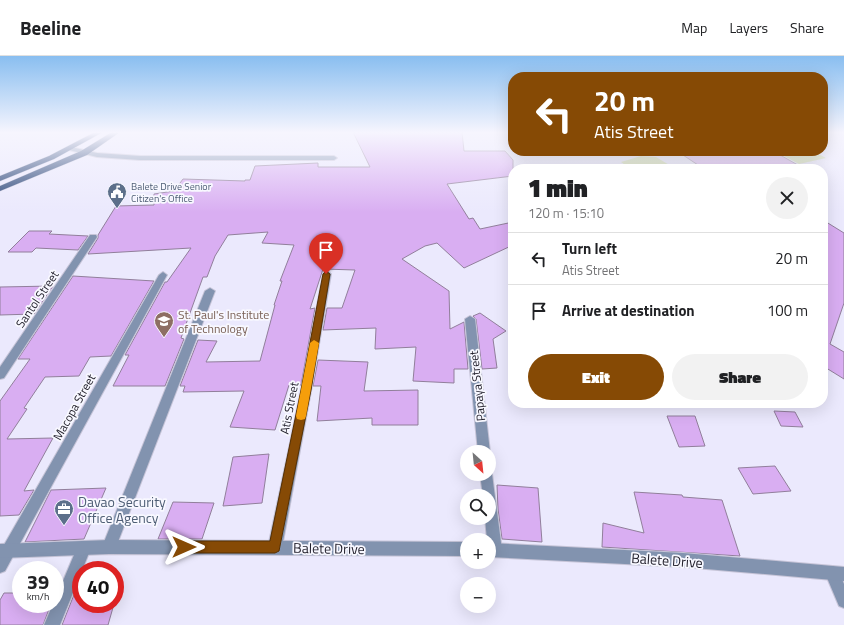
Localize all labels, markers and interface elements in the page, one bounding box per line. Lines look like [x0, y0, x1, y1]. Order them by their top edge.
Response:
text: Beeline [20, 13, 81, 42]
text: Map [681, 17, 707, 38]
text: Layers [729, 17, 768, 38]
text: Share [790, 17, 824, 38]
text: 20 m [594, 79, 655, 122]
icon: left [528, 88, 580, 140]
text: Atis Street [594, 118, 673, 145]
text: 1 min [528, 170, 588, 206]
button: close [766, 177, 808, 219]
place label: Balete Drive Senior Citizen's Office [131, 179, 212, 206]
public building icon: Balete Drive Senior Citizen's Office [106, 181, 128, 209]
text: 120 m · 15:10 [528, 203, 604, 223]
pin [309, 233, 343, 274]
text: Turn left [562, 237, 617, 260]
icon: arrive [315, 239, 337, 261]
text: 20 m [775, 247, 808, 270]
icon: left [528, 248, 550, 270]
text: Atis Street [562, 260, 619, 280]
street label: Santol Street [11, 266, 64, 332]
text: Arrive at destination [562, 299, 695, 322]
text: 100 m [767, 299, 808, 322]
icon: arrive [528, 300, 550, 322]
place label: St. Paul's Institute of Technology [178, 305, 269, 338]
school or university icon: St. Paul's Institute of Technology [153, 310, 175, 338]
street label: Papaya Street [464, 349, 490, 422]
button: Exit [528, 354, 664, 400]
button: Share [672, 354, 808, 400]
street label: Macopa Street [48, 370, 101, 444]
street label: Atis Street [275, 379, 304, 436]
north arrow [460, 445, 496, 481]
map controls [460, 445, 496, 613]
button: search [460, 489, 496, 525]
place label: Davao Security Office Agency [78, 491, 166, 528]
office icon: Davao Security Office Agency [53, 498, 75, 526]
position arrow [163, 526, 205, 568]
button: + [460, 533, 496, 569]
street label: Balete Drive [293, 537, 365, 559]
street label: Balete Drive [631, 547, 703, 573]
speed limit sign: 40 [72, 561, 124, 613]
text: 39 [27, 566, 49, 597]
button: − [460, 577, 496, 613]
text: km/h [27, 589, 49, 604]

